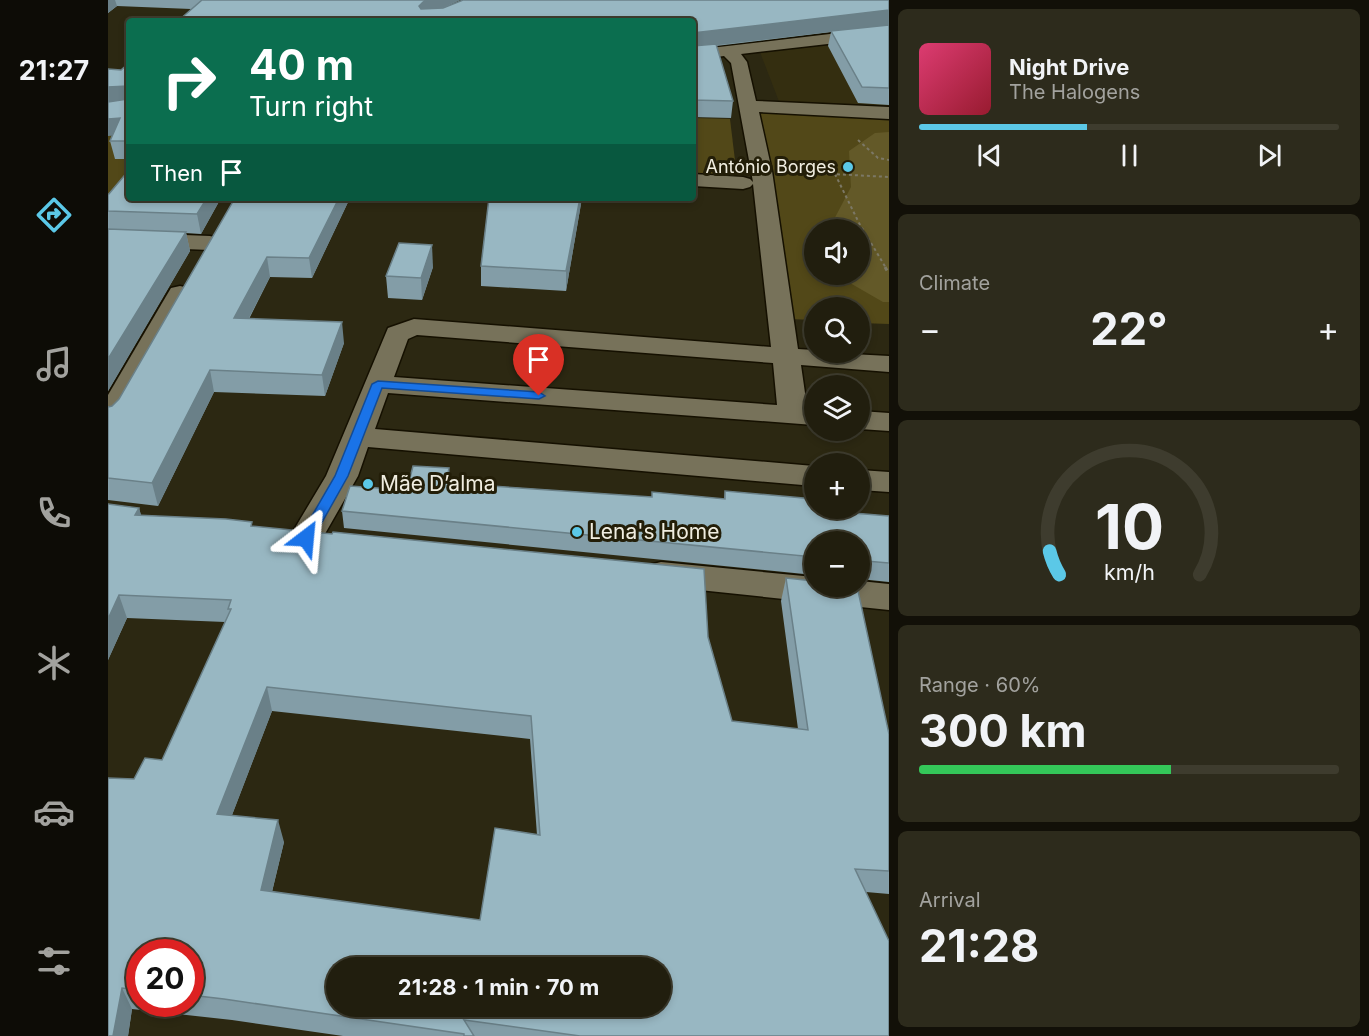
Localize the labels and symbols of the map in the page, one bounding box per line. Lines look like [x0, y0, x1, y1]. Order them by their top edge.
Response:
place label: António Borges [706, 156, 836, 177]
marker: António Borges [841, 160, 855, 174]
pin [513, 334, 564, 396]
place label: Mãe D’alma [380, 471, 495, 496]
marker: Mãe D’alma [361, 477, 375, 491]
position arrow [274, 506, 338, 570]
place label: Lena's Home [589, 519, 719, 544]
marker: Lena's Home [570, 525, 584, 539]
speed limit sign: 20 [126, 939, 204, 1017]

